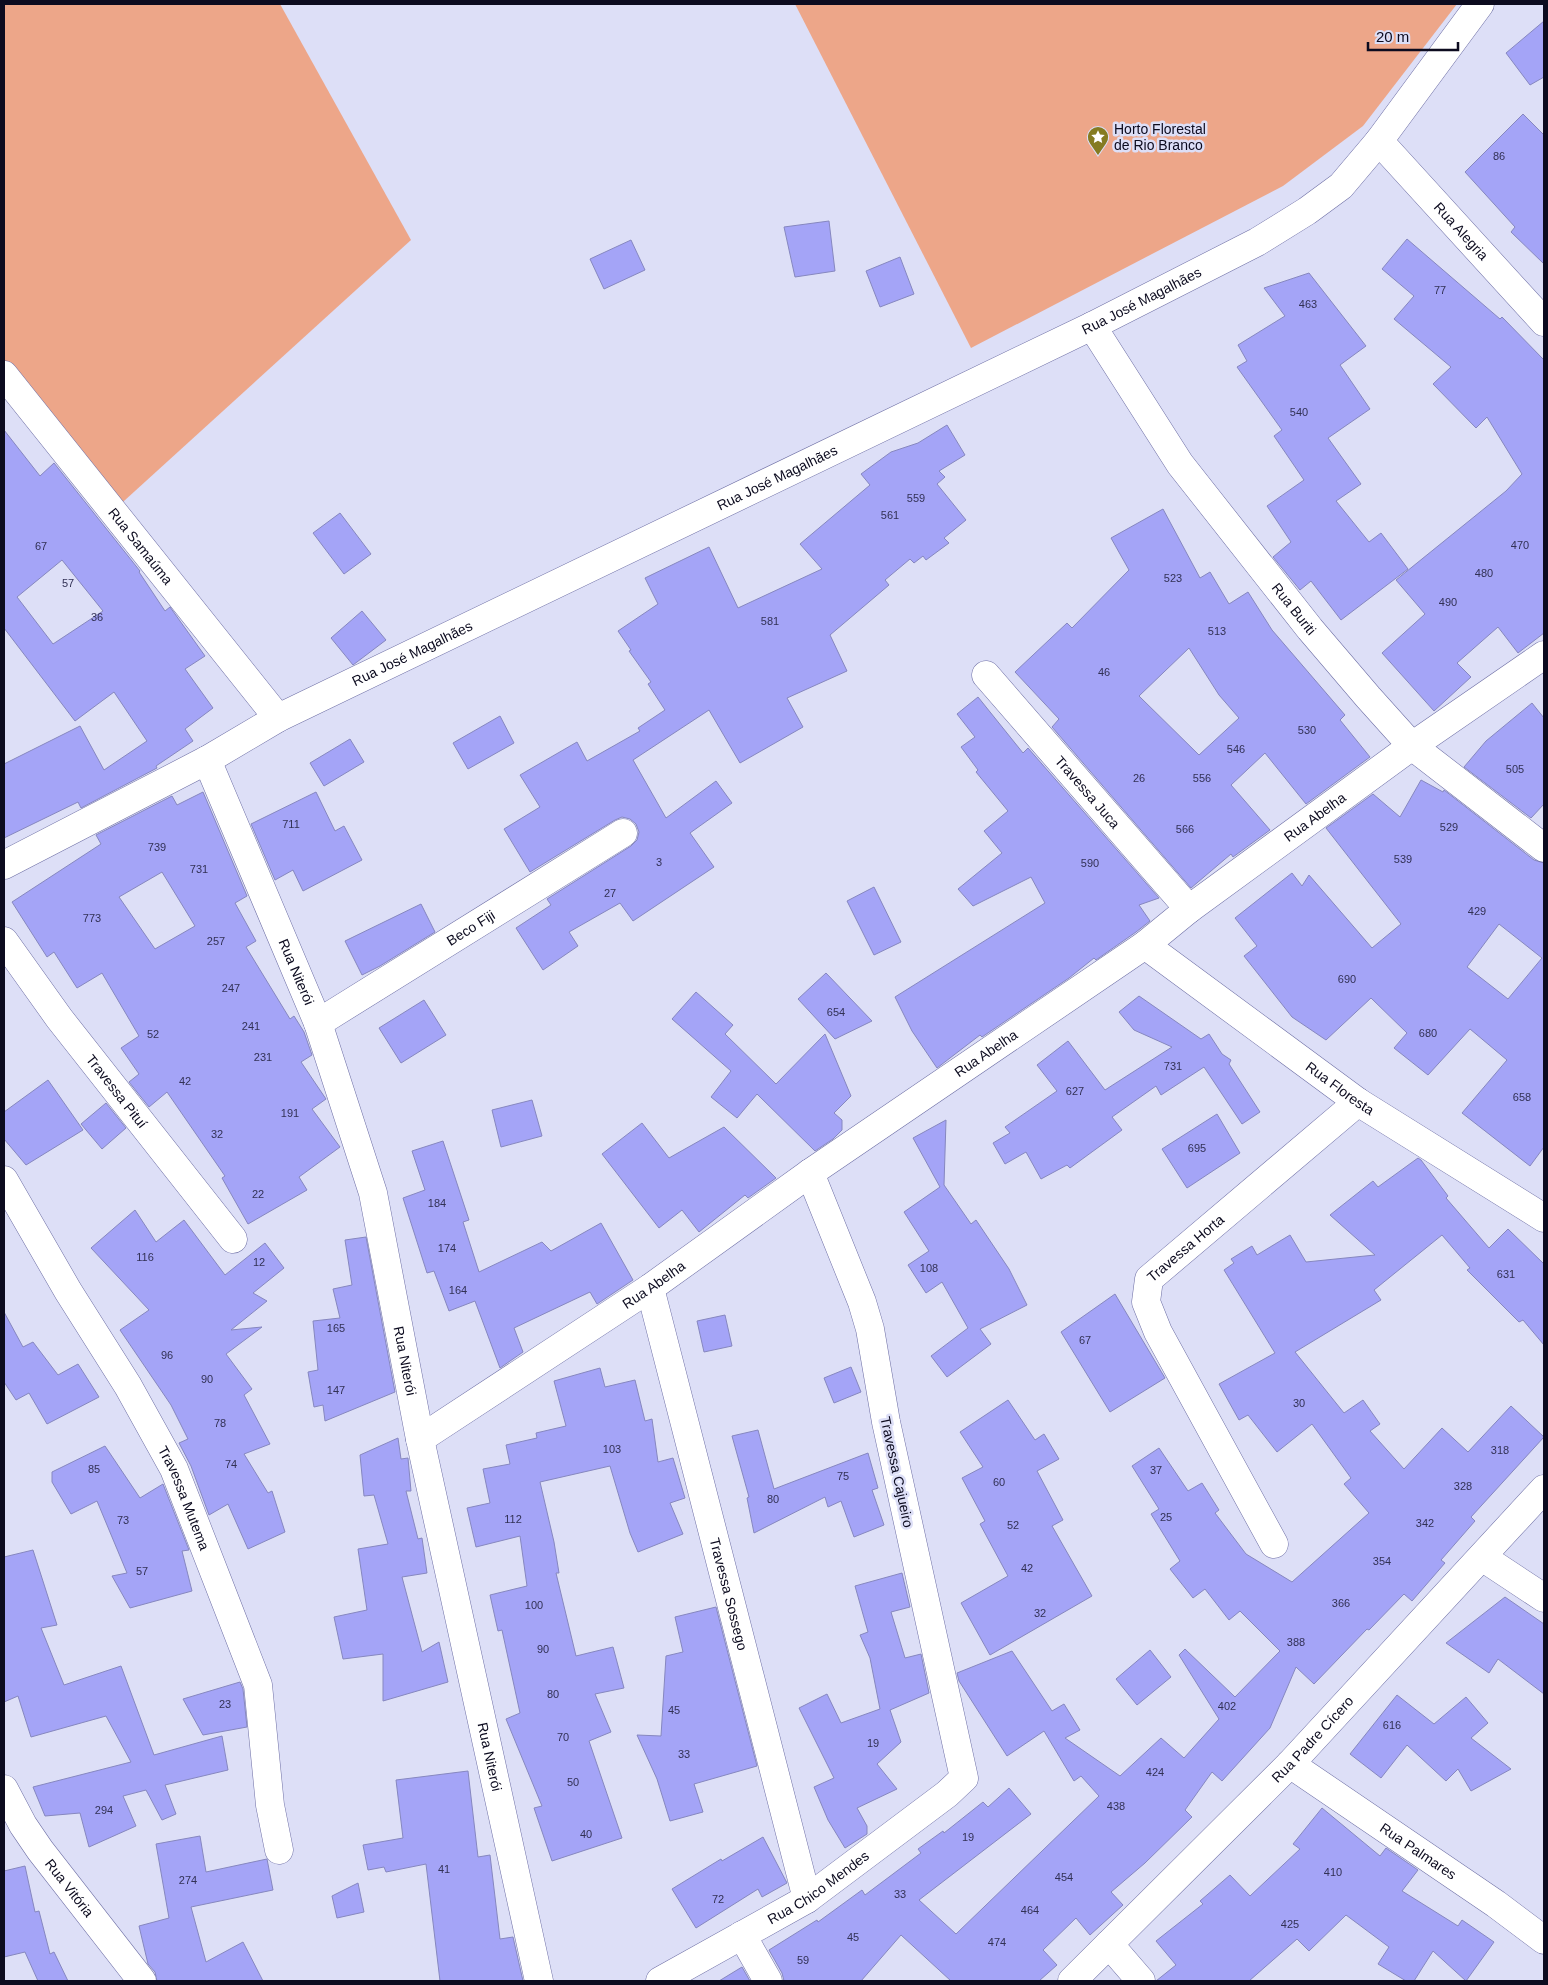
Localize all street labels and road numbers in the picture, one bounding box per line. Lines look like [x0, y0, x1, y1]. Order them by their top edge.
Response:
street label: Rua Alegria [1431, 199, 1492, 263]
street label: Rua José Magalhães [1079, 264, 1204, 338]
street label: Rua José Magalhães [714, 442, 840, 513]
street label: Rua Samaúma [105, 505, 176, 588]
street label: Rua Buriti [1269, 580, 1319, 638]
street label: Rua José Magalhães [349, 618, 475, 689]
street label: Travessa Juca [1052, 753, 1123, 832]
street label: Rua Abelha [1281, 789, 1349, 845]
street label: Beco Fiji [444, 907, 498, 949]
street label: Rua Niterói [275, 936, 317, 1007]
street label: Rua Abelha [951, 1026, 1021, 1080]
street label: Travessa Pituí [83, 1051, 151, 1131]
street label: Rua Floresta [1303, 1058, 1377, 1118]
street label: Travessa Horta [1144, 1211, 1227, 1285]
street label: Rua Abelha [619, 1257, 688, 1312]
street label: Rua Niterói [391, 1325, 420, 1397]
street label: Travessa Cajueiro [877, 1415, 917, 1529]
street label: Travessa Mutema [155, 1443, 213, 1553]
street label: Travessa Sossego [707, 1536, 751, 1652]
street label: Rua Padre Cícero [1268, 1693, 1357, 1786]
street label: Rua Niterói [474, 1721, 505, 1793]
street label: Rua Palmares [1377, 1820, 1459, 1883]
street label: Rua Chico Mendes [765, 1847, 872, 1927]
street label: Rua Vitória [42, 1856, 97, 1920]

